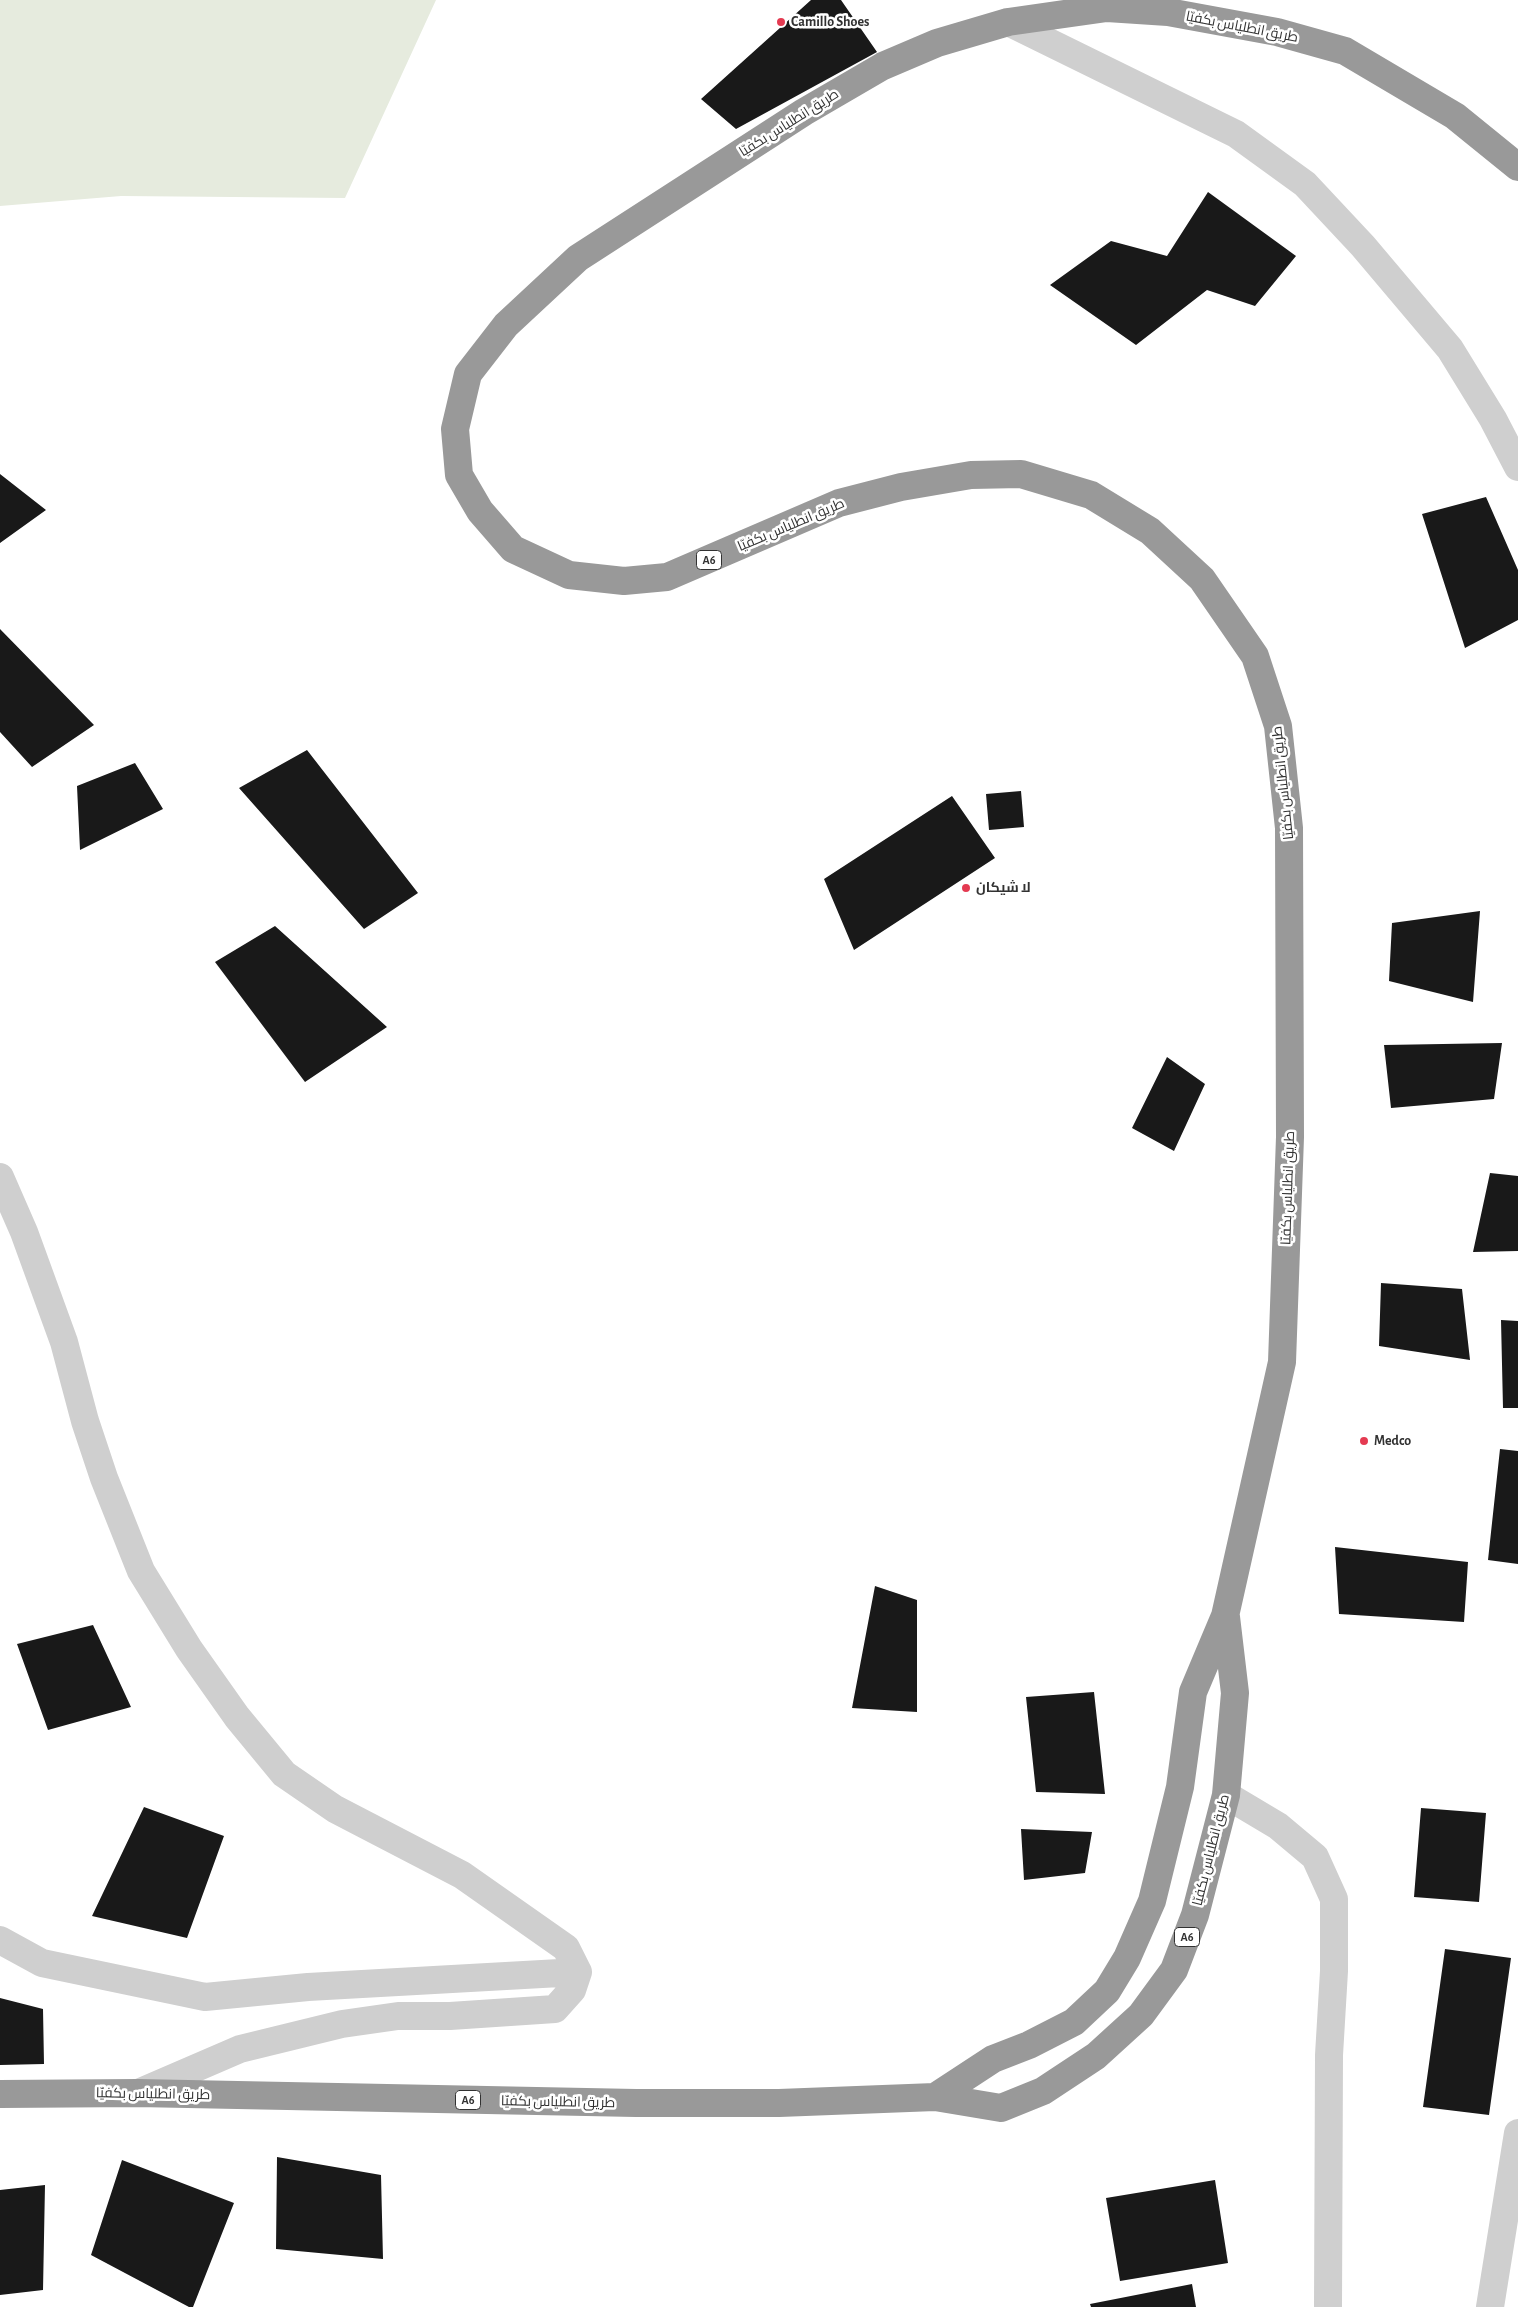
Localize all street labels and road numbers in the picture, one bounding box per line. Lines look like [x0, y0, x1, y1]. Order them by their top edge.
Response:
street label: طريق انطلياس بكفيّا [1184, 8, 1300, 46]
street label: طريق انطلياس بكفيّا [736, 86, 842, 160]
street label: طريق انطلياس بكفيّا [735, 495, 847, 555]
road number: A6 [696, 550, 722, 570]
street label: طريق انطلياس بكفيّا [1269, 725, 1297, 841]
street label: طريق انطلياس بكفيّا [1278, 1131, 1298, 1245]
street label: طريق انطلياس بكفيّا [1189, 1793, 1233, 1907]
road number: A6 [1174, 1928, 1200, 1946]
street label: طريق انطلياس بكفيّا [96, 2085, 210, 2103]
road number: A6 [456, 2090, 480, 2110]
street label: طريق انطلياس بكفيّا [501, 2093, 615, 2111]

